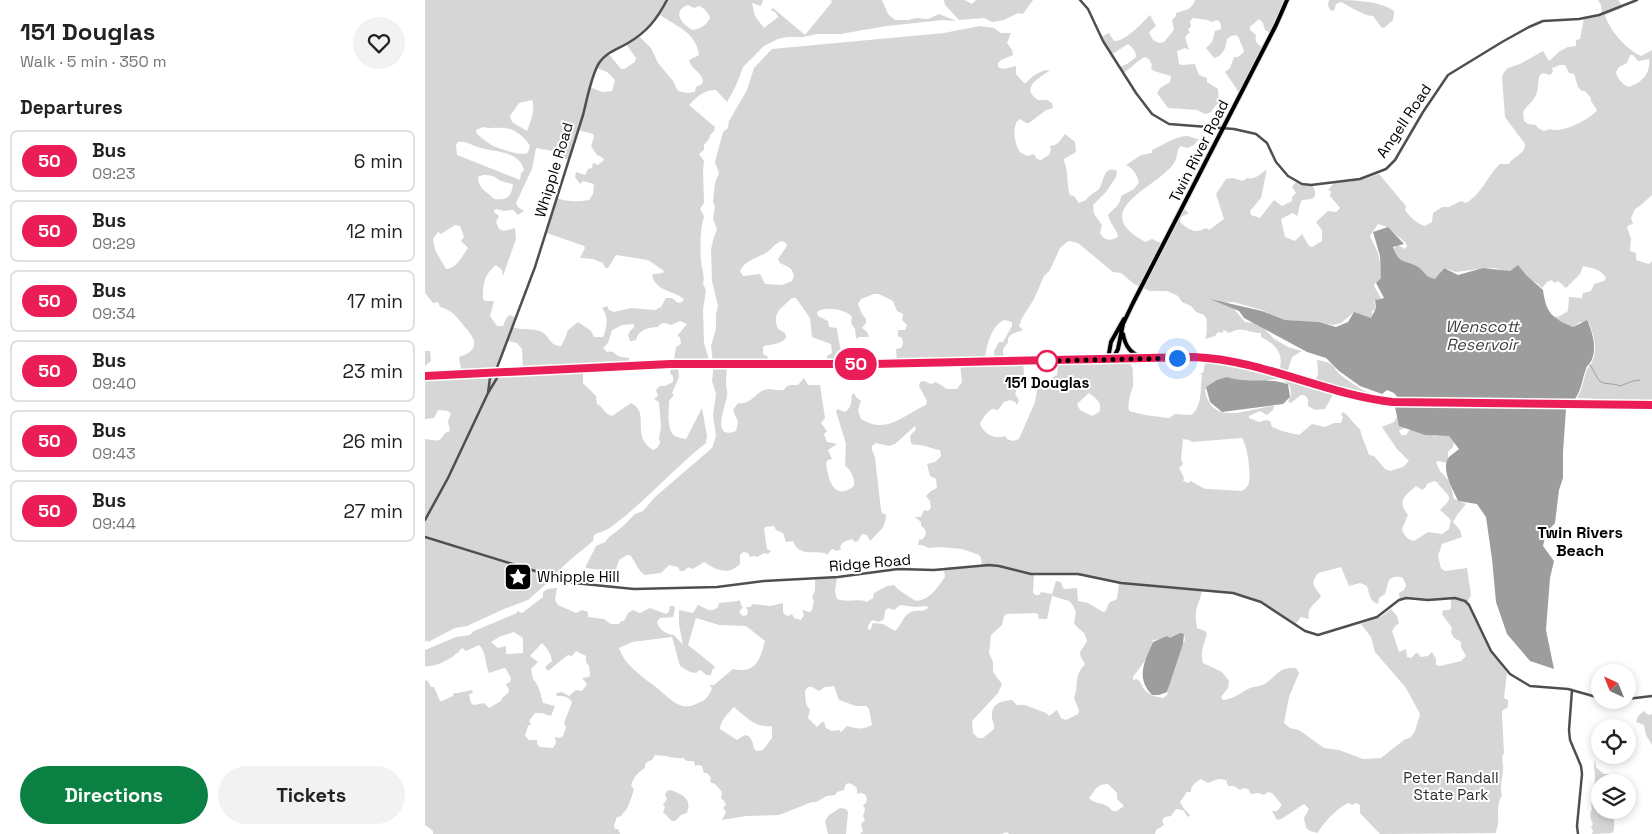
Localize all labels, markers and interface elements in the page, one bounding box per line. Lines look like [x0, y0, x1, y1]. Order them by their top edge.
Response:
text: 151 Douglas [20, 16, 155, 47]
button: heart [353, 17, 405, 69]
text: Walk · 5 min · 350 m [20, 51, 167, 72]
street label: Angell Road [1372, 80, 1435, 161]
text: Departures [20, 95, 123, 120]
street label: Twin River Road [1165, 96, 1233, 205]
street label: Whipple Road [530, 120, 577, 220]
text: Bus [92, 138, 126, 163]
text: 50 [38, 149, 61, 172]
text: 6 min [354, 149, 403, 174]
text: 09:23 [92, 163, 135, 184]
text: Bus [92, 208, 126, 233]
text: 50 [38, 219, 61, 242]
text: 12 min [346, 219, 403, 244]
text: 09:29 [92, 233, 136, 254]
text: Bus [92, 278, 126, 303]
text: 50 [38, 289, 61, 312]
text: 17 min [347, 289, 403, 314]
text: 09:34 [92, 303, 136, 324]
water label: Wenscott Reservoir [1445, 316, 1520, 355]
your location [1165, 346, 1190, 371]
text: Bus [92, 348, 126, 373]
line badge: 50 [833, 348, 879, 380]
marker: 151 Douglas [1036, 350, 1058, 372]
text: 50 [845, 352, 867, 375]
text: 50 [38, 359, 61, 382]
text: 23 min [343, 359, 403, 384]
text: 09:40 [92, 373, 136, 394]
place label: 151 Douglas [1005, 373, 1089, 392]
text: Bus [92, 418, 126, 443]
text: 50 [38, 429, 61, 452]
text: 26 min [342, 429, 403, 454]
text: 09:43 [92, 443, 136, 464]
text: Bus [92, 488, 126, 513]
text: 50 [38, 499, 61, 522]
text: 27 min [343, 499, 403, 524]
text: 09:44 [92, 513, 136, 534]
district label: Twin Rivers Beach [1537, 522, 1623, 561]
street label: Ridge Road [828, 549, 912, 576]
place icon: Whipple Hill [503, 562, 533, 592]
place label: Whipple Hill [537, 567, 620, 586]
north arrow [1591, 664, 1636, 709]
map controls [1591, 664, 1636, 819]
button: locate [1591, 719, 1636, 764]
button: Directions [20, 766, 208, 824]
button: Tickets [218, 766, 405, 824]
park label: Peter Randall State Park [1403, 768, 1499, 804]
button: layers [1591, 774, 1636, 819]

